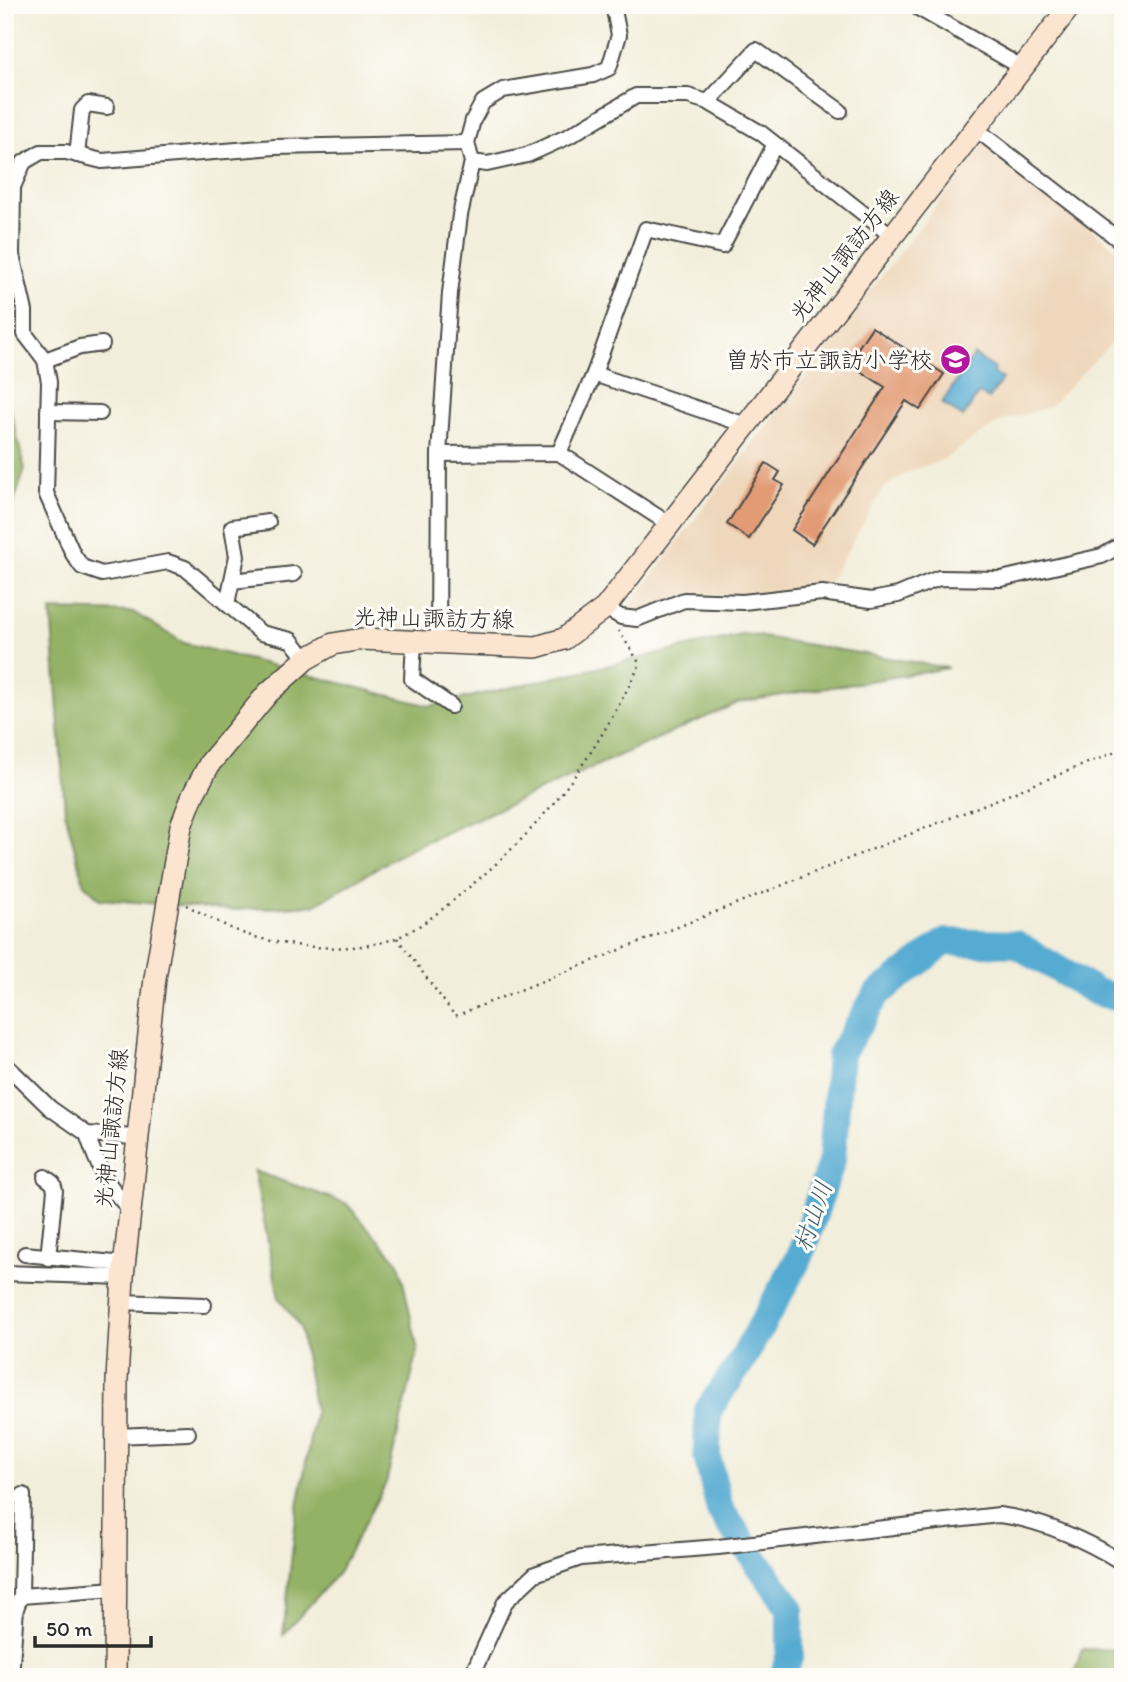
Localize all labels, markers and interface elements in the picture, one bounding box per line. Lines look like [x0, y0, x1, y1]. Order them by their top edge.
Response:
street label: 光神山諏訪方線 [783, 183, 905, 327]
school or university icon: 曽於市立諏訪小学校 [939, 343, 973, 377]
place label: 曽於市立諏訪小学校 [726, 346, 933, 374]
street label: 光神山諏訪方線 [353, 603, 515, 633]
street label: 光神山諏訪方線 [89, 1046, 133, 1210]
water label: 村山川 [787, 1177, 838, 1255]
scale bar [35, 1605, 150, 1649]
text: 50 m [46, 1616, 93, 1641]

